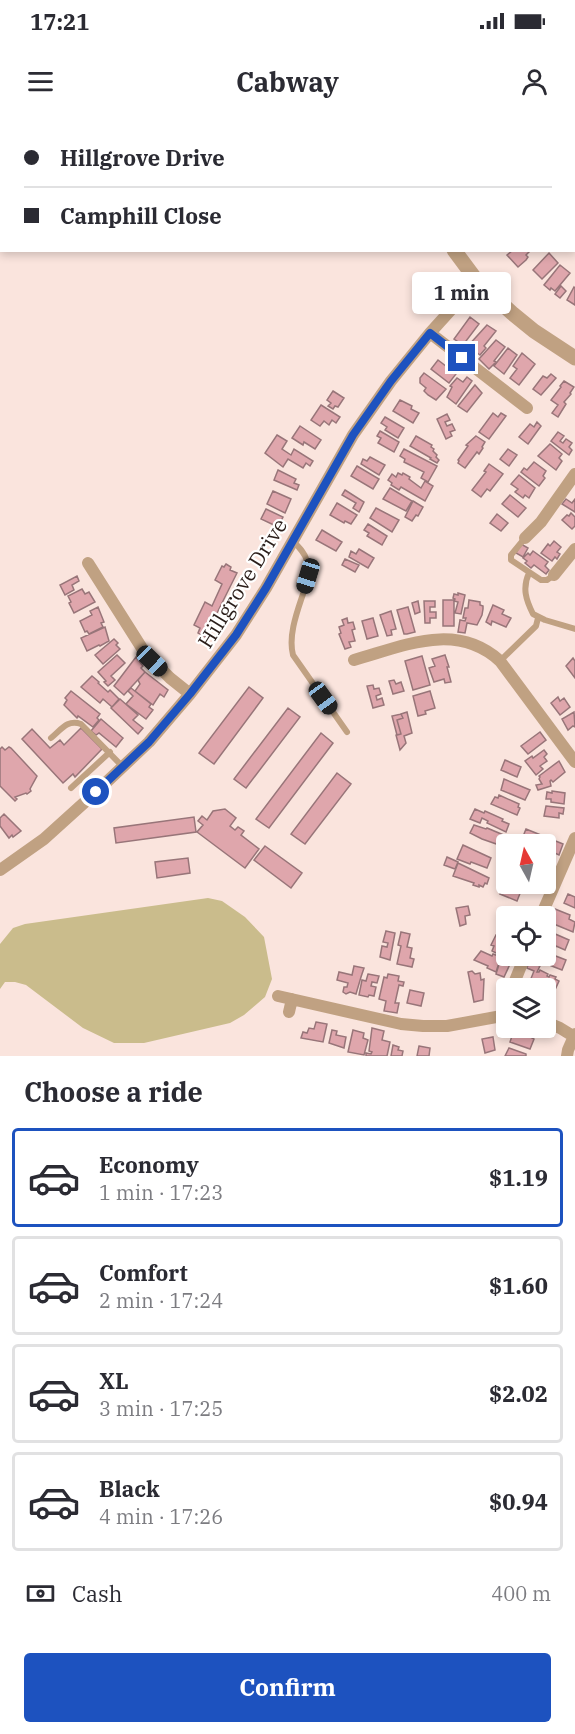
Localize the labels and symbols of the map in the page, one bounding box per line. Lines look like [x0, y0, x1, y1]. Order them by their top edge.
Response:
callout: 1 min [412, 271, 512, 313]
route end [448, 344, 475, 371]
street label: Hillgrove Drive [191, 513, 293, 653]
car [294, 556, 322, 596]
car [133, 642, 171, 680]
car [305, 678, 341, 718]
route start [82, 778, 109, 805]
north arrow [496, 834, 556, 894]

